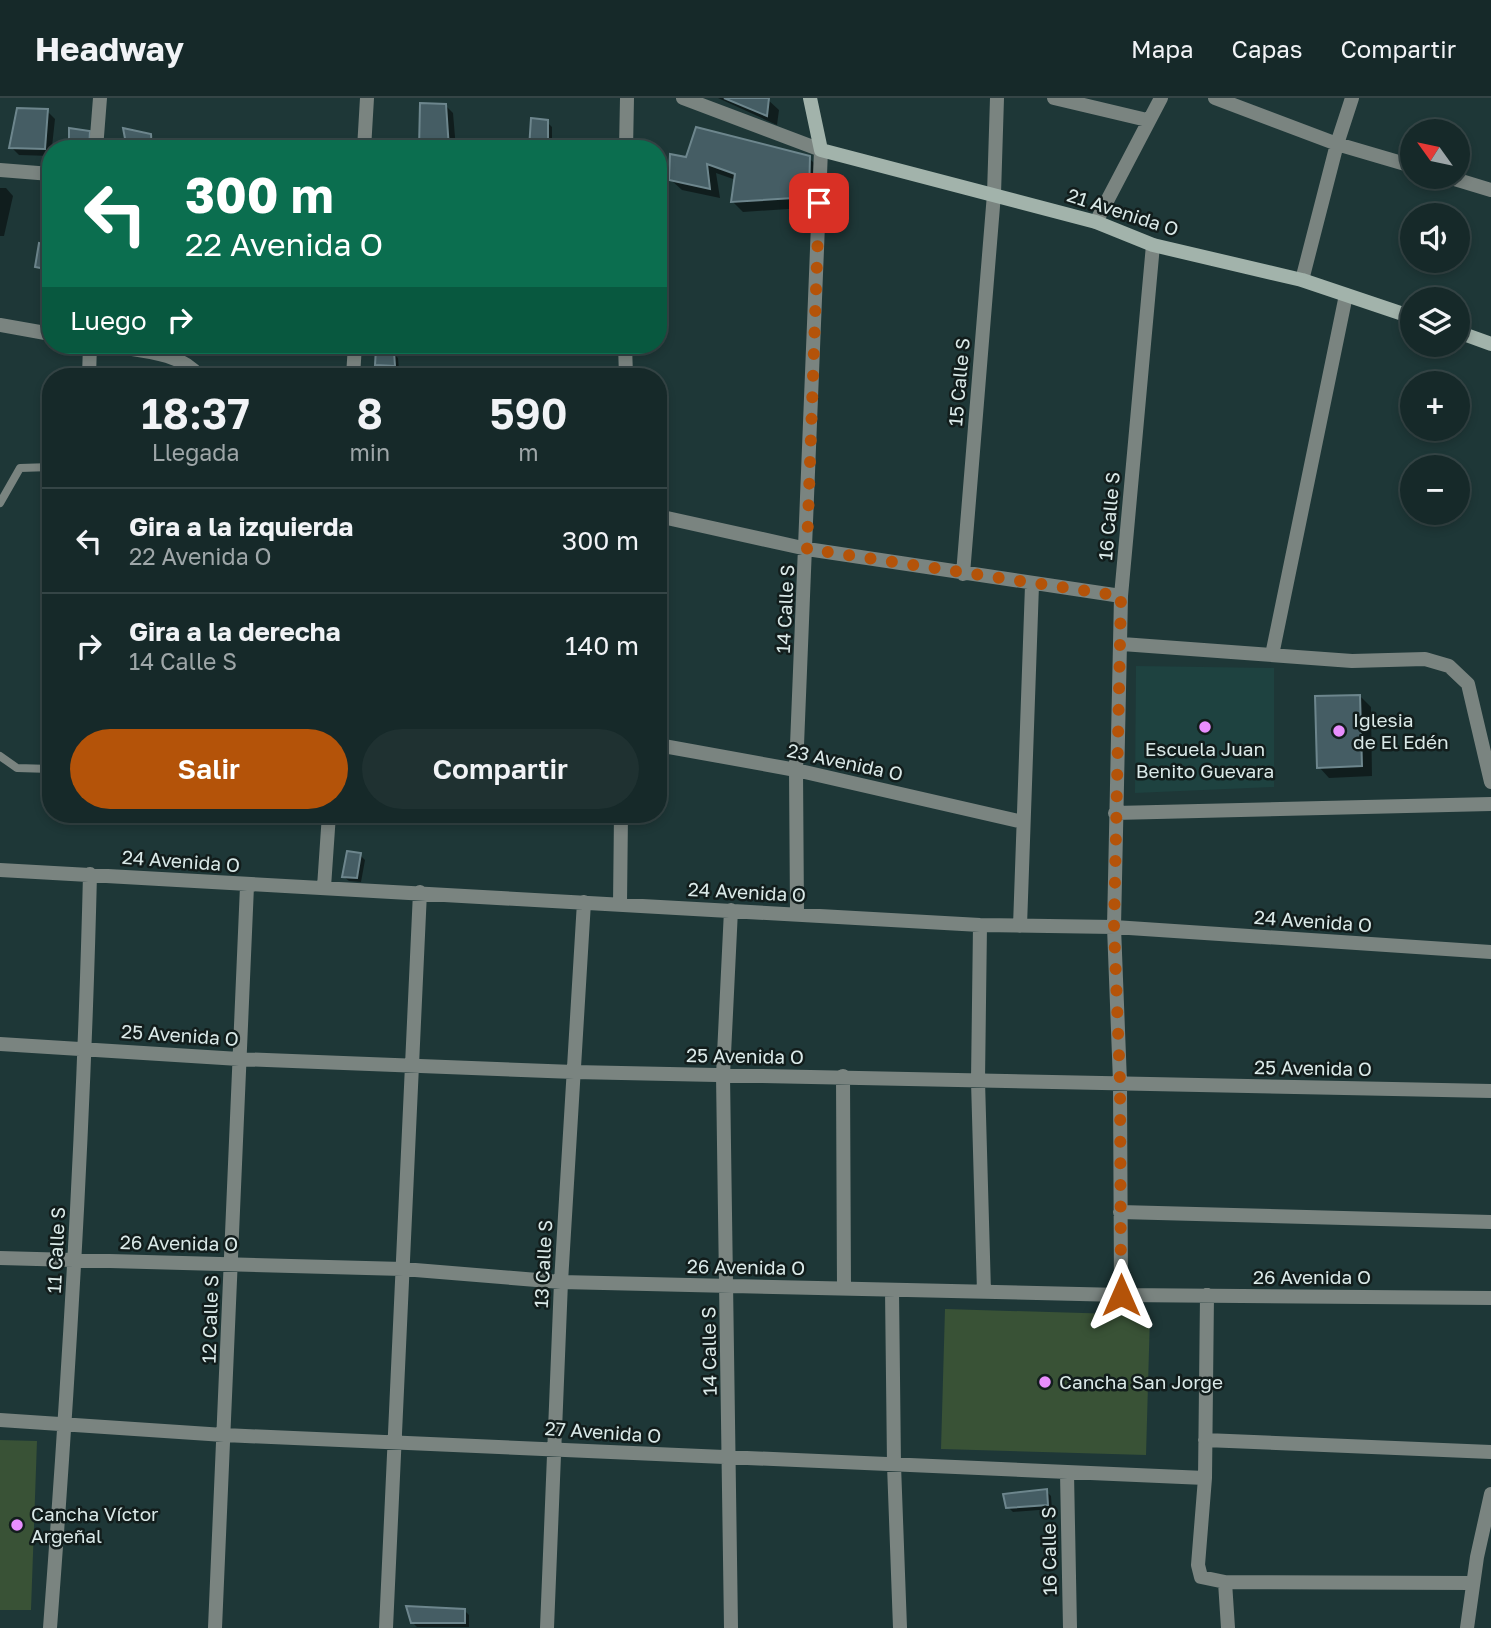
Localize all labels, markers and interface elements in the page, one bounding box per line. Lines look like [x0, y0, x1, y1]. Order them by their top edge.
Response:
text: Headway [35, 29, 184, 68]
text: Mapa [1131, 34, 1194, 63]
text: Capas [1232, 34, 1302, 63]
text: Compartir [1340, 34, 1456, 63]
north arrow [1400, 119, 1470, 189]
map controls [1400, 119, 1470, 525]
text: 300 m [185, 165, 334, 224]
icon: left [70, 168, 161, 259]
pin [789, 173, 849, 233]
street label: 21 Avenida O [1064, 183, 1182, 240]
icon: arrive [800, 184, 838, 222]
button: sound [1400, 203, 1470, 273]
text: 22 Avenida O [185, 225, 383, 263]
button: layers [1400, 287, 1470, 357]
icon: right [161, 301, 199, 339]
text: Luego [70, 305, 147, 336]
street label: 15 Calle S [943, 337, 974, 427]
button: + [1400, 371, 1470, 441]
text: 18:37 [141, 388, 250, 438]
text: 8 [357, 388, 383, 438]
text: 590 [489, 388, 568, 438]
text: Llegada [152, 438, 240, 466]
text: min [349, 438, 390, 466]
text: m [518, 438, 539, 466]
button: − [1400, 455, 1470, 525]
street label: 16 Calle S [1093, 471, 1124, 561]
text: Gira a la izquierda [129, 511, 353, 542]
icon: left [70, 522, 108, 560]
text: 300 m [562, 525, 639, 556]
text: 22 Avenida O [129, 542, 271, 570]
street label: 14 Calle S [771, 564, 798, 654]
text: Gira a la derecha [129, 616, 341, 647]
icon: right [70, 627, 108, 665]
text: 140 m [565, 630, 639, 661]
text: 14 Calle S [129, 647, 237, 675]
place label: Iglesia de El Edén [1353, 708, 1449, 753]
marker: Escuela Juan Benito Guevara [1197, 719, 1213, 735]
marker: Iglesia de El Edén [1331, 723, 1347, 739]
button: Salir [70, 729, 348, 809]
button: Compartir [362, 729, 639, 809]
place label: Escuela Juan Benito Guevara [1136, 737, 1274, 782]
street label: 23 Avenida O [785, 738, 905, 785]
street label: 24 Avenida O [121, 845, 241, 876]
street label: 24 Avenida O [687, 877, 807, 906]
street label: 24 Avenida O [1253, 905, 1373, 936]
street label: 25 Avenida O [121, 1019, 240, 1050]
street label: 25 Avenida O [686, 1043, 804, 1068]
street label: 25 Avenida O [1254, 1055, 1372, 1080]
street label: 11 Calle S [42, 1206, 69, 1294]
street label: 13 Calle S [529, 1219, 556, 1309]
street label: 26 Avenida O [120, 1230, 238, 1255]
street label: 26 Avenida O [687, 1254, 805, 1279]
position arrow [1084, 1258, 1158, 1332]
street label: 26 Avenida O [1253, 1265, 1371, 1288]
street label: 12 Calle S [196, 1274, 223, 1364]
street label: 14 Calle S [696, 1306, 721, 1396]
place label: Cancha San Jorge [1059, 1370, 1223, 1393]
marker: Cancha San Jorge [1037, 1374, 1053, 1390]
street label: 27 Avenida O [544, 1416, 662, 1447]
place label: Cancha Víctor Argeñal [31, 1502, 159, 1547]
street label: 16 Calle S [1036, 1506, 1061, 1596]
marker: Cancha Víctor Argeñal [9, 1517, 25, 1533]

